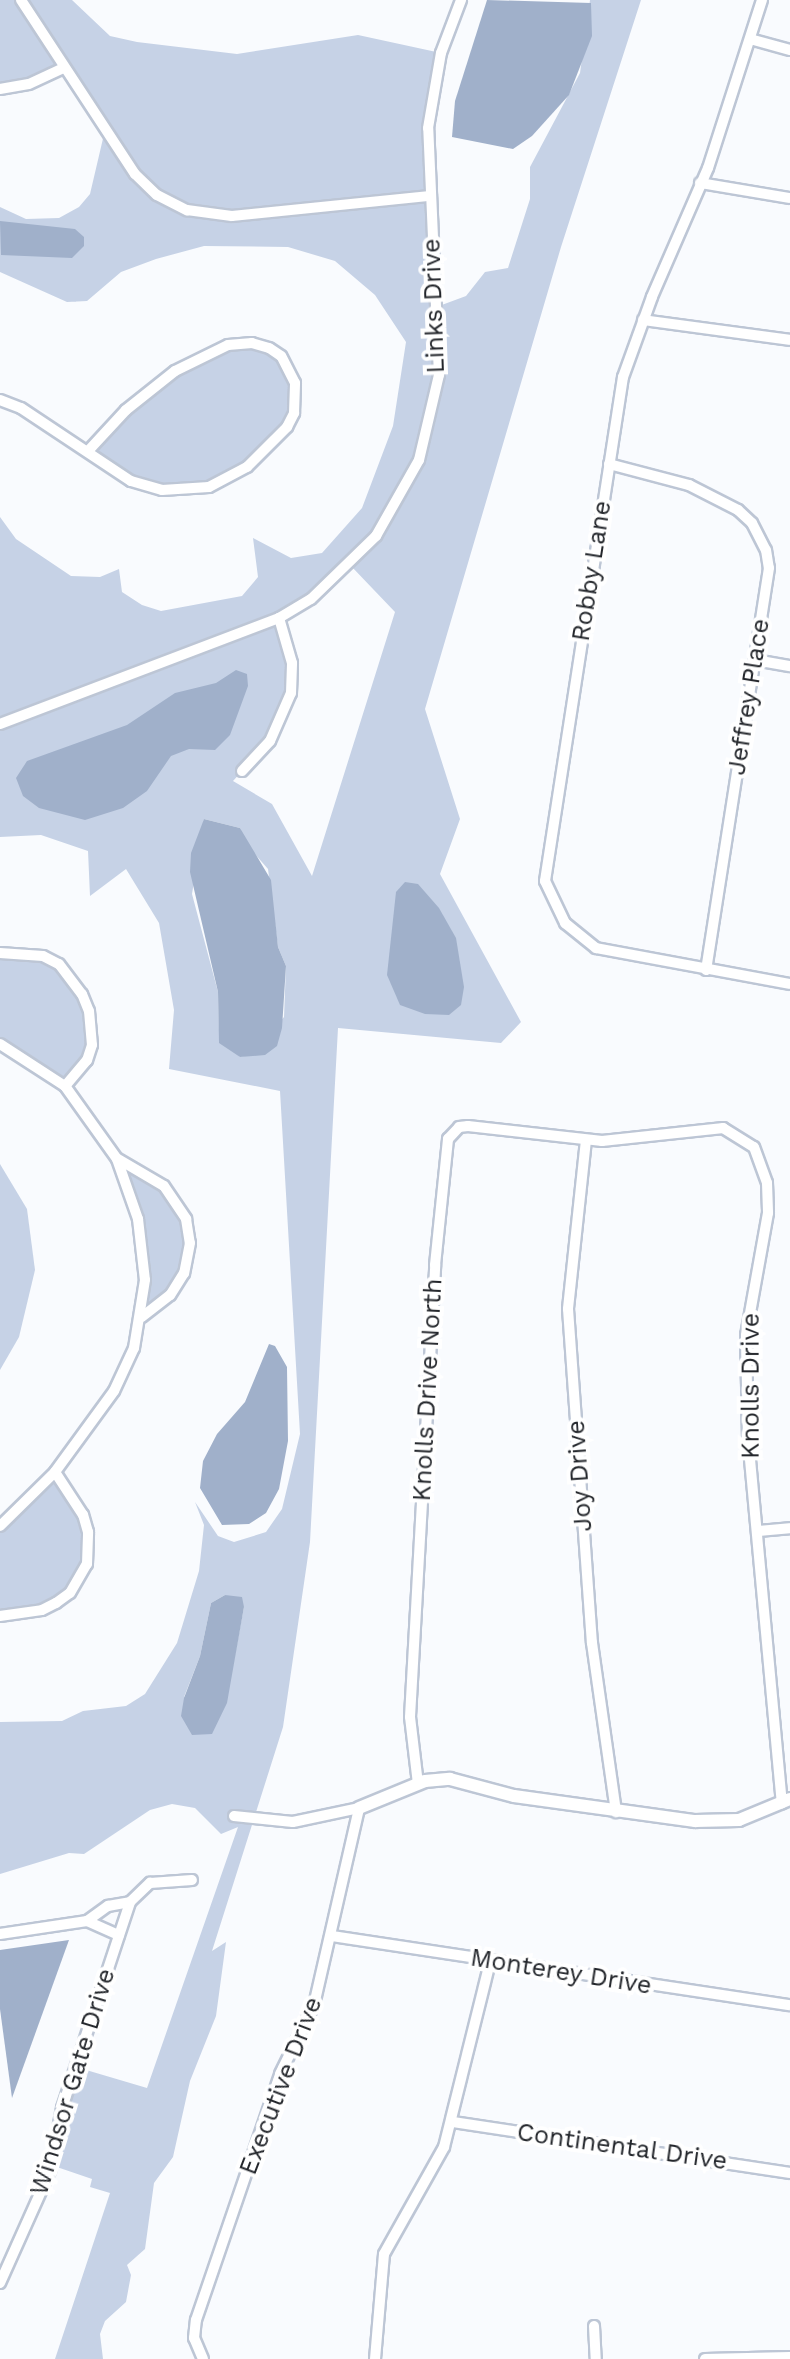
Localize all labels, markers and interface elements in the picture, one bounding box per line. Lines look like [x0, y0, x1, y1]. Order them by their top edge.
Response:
street label: Links Drive [417, 238, 451, 374]
street label: Robby Lane [566, 498, 618, 644]
street label: Jeffrey Place [722, 616, 776, 778]
street label: Knolls Drive North [407, 1278, 449, 1502]
street label: Knolls Drive [736, 1313, 766, 1459]
street label: Joy Drive [561, 1419, 599, 1533]
street label: Monterey Drive [468, 1943, 654, 2001]
street label: Windsor Gate Drive [24, 1965, 122, 2199]
street label: Executive Drive [233, 1993, 329, 2179]
street label: Continental Drive [515, 2117, 729, 2177]

